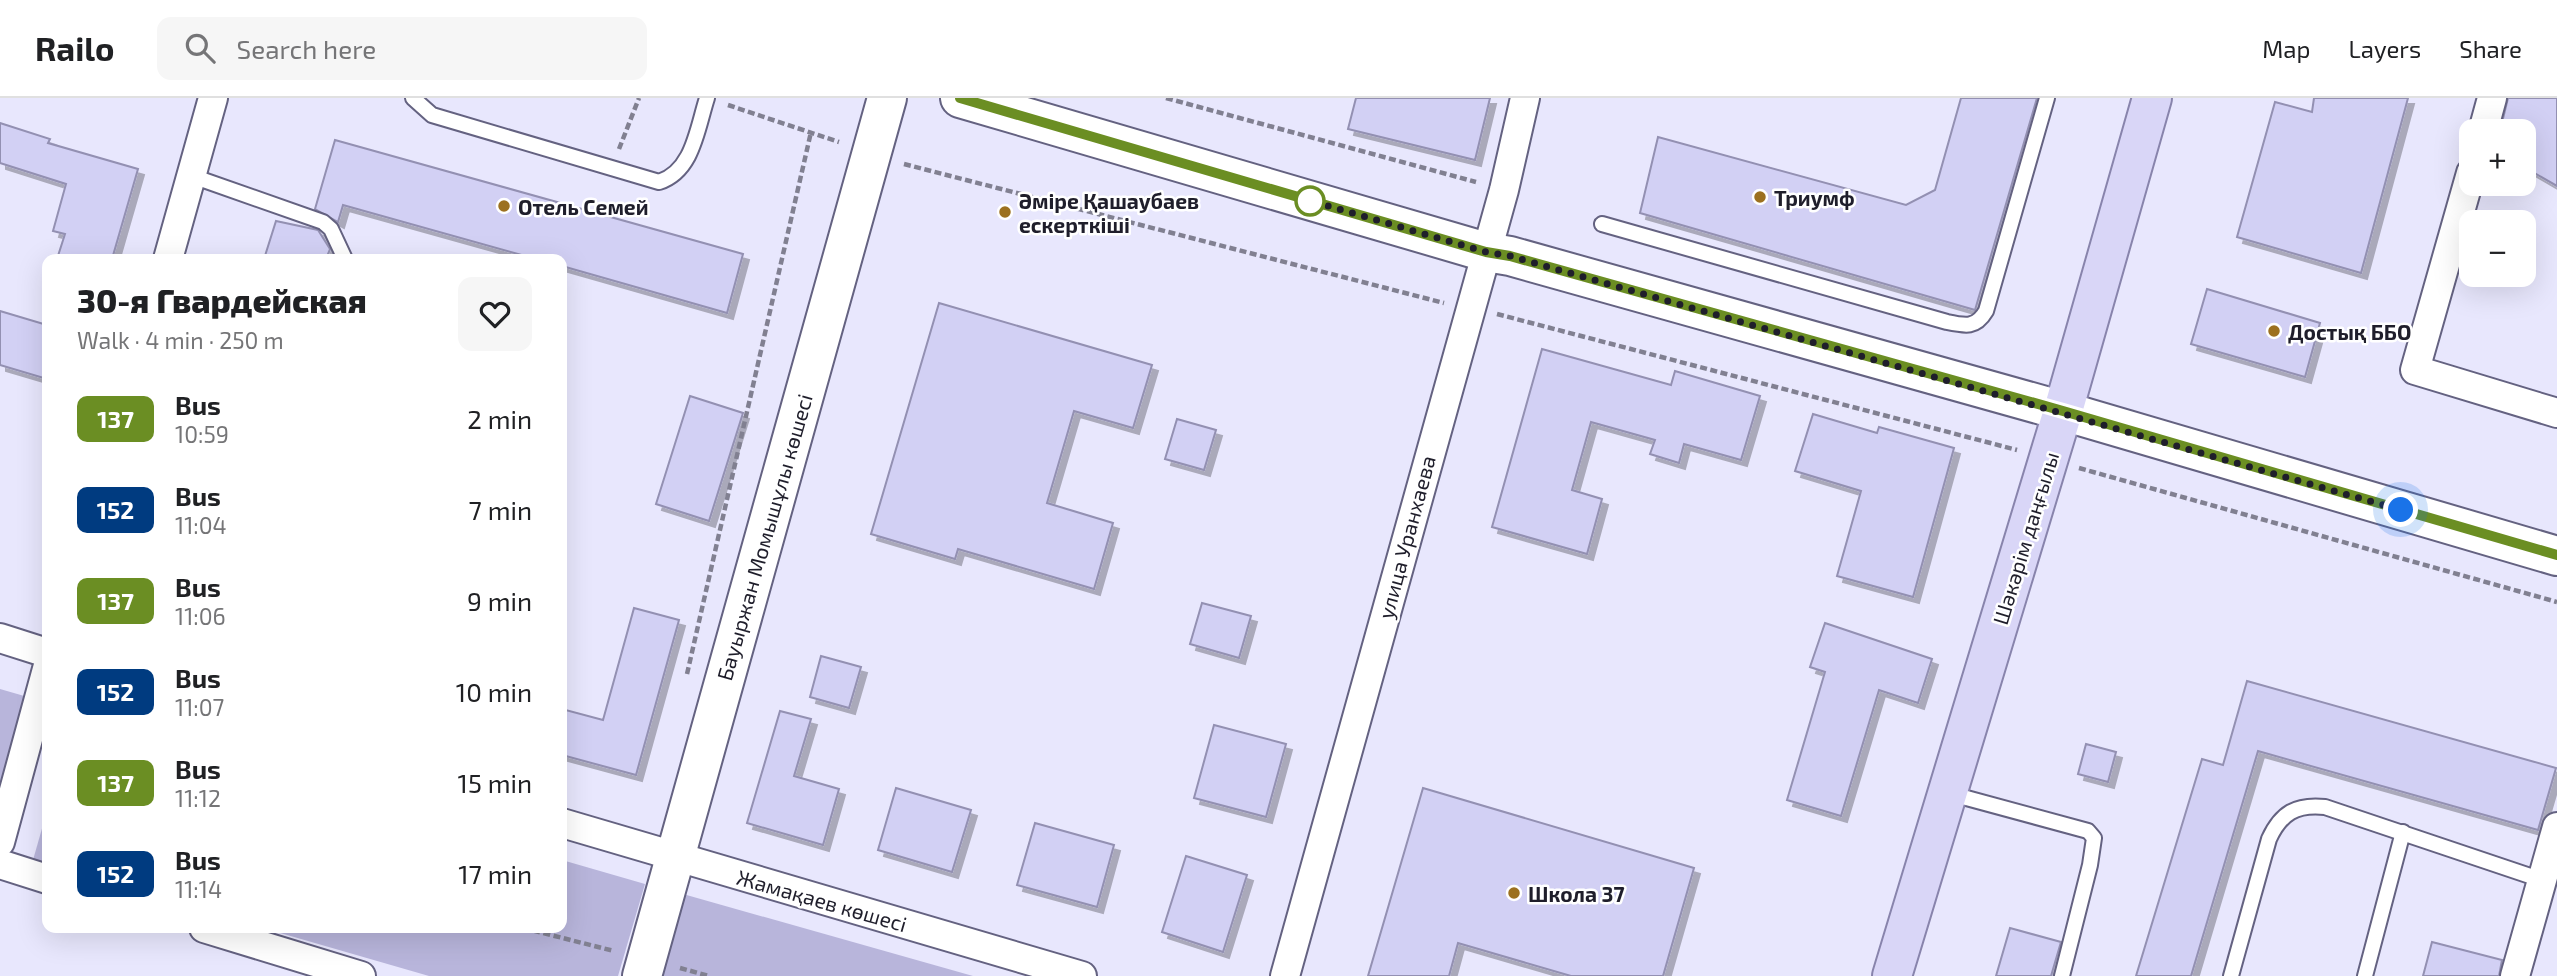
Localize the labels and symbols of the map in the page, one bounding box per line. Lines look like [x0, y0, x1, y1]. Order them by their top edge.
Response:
place label: Триумф [1774, 185, 1855, 210]
unlabelled marker [1295, 186, 1325, 216]
place label: Әміре Қашаубаев ескерткіші [1019, 188, 1199, 237]
marker: Триумф [1752, 189, 1768, 205]
place label: Отель Семей [518, 194, 649, 219]
marker: Отель Семей [496, 198, 512, 214]
marker: Әміре Қашаубаев ескерткіші [997, 204, 1013, 220]
place label: Достық ББО [2288, 319, 2411, 344]
marker: Достық ББО [2266, 323, 2282, 339]
street label: Бауыржан Момышұлы көшесі [711, 391, 818, 683]
street label: Шәкәрім даңғылы [1987, 449, 2063, 627]
street label: улица Уранхаева [1372, 453, 1441, 622]
your location [2383, 492, 2418, 527]
street label: Жамақаев көшесі [734, 864, 910, 936]
place label: Школа 37 [1528, 881, 1624, 906]
marker: Школа 37 [1506, 885, 1522, 901]

